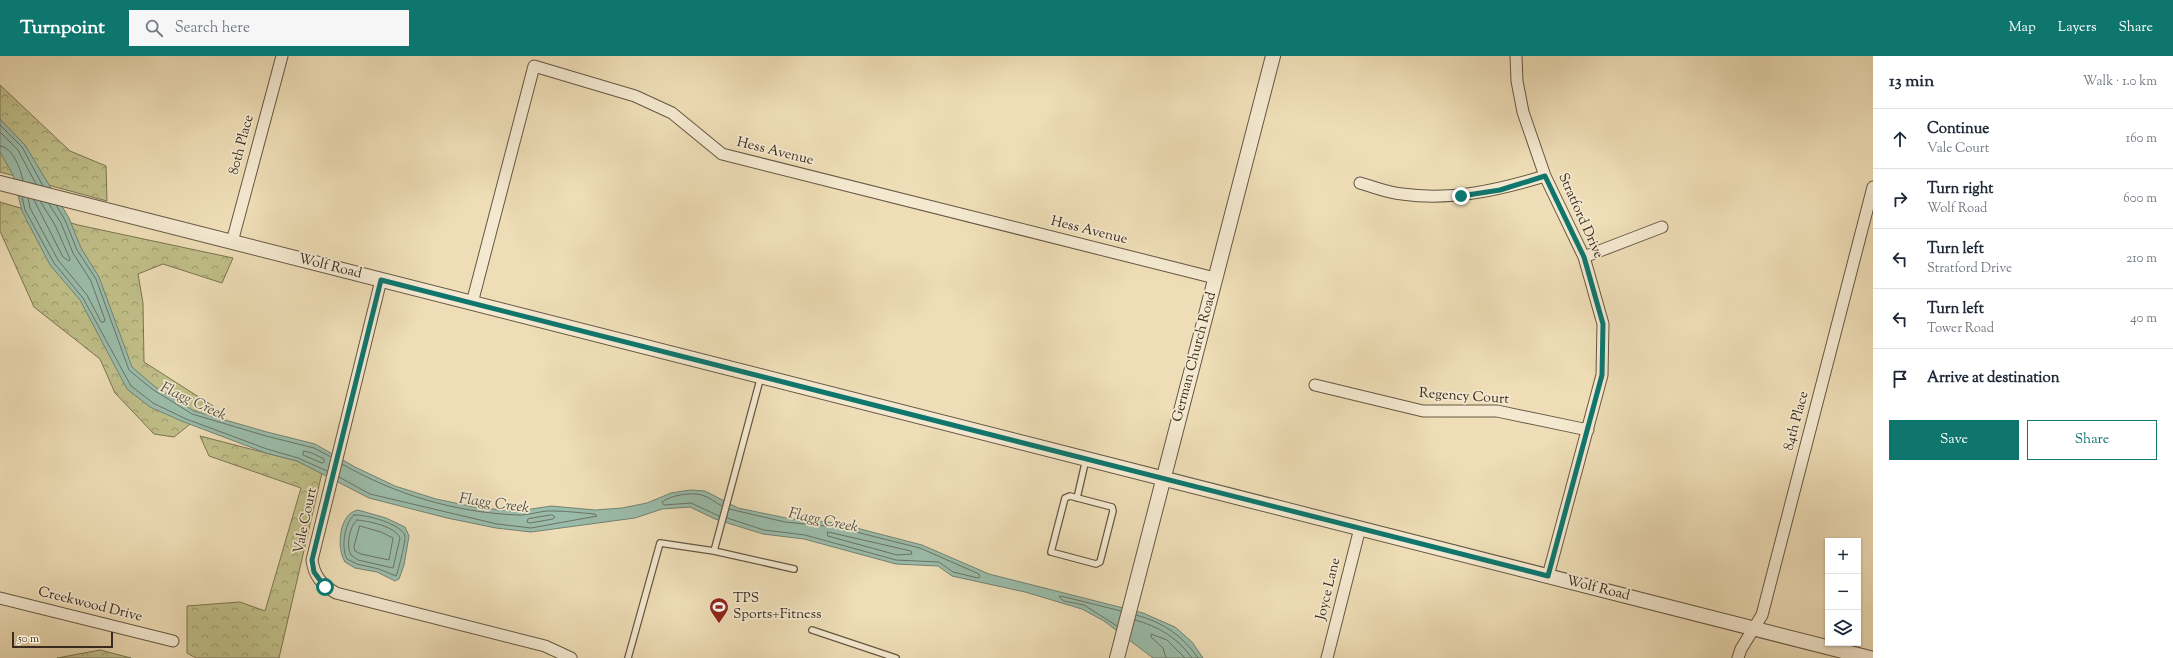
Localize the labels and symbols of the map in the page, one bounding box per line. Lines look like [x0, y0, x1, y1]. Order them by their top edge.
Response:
street label: 80th Place [224, 113, 260, 177]
street label: Hess Avenue [735, 133, 815, 171]
street label: Stratford Drive [1552, 170, 1608, 262]
route end [1452, 187, 1470, 205]
street label: Hess Avenue [1049, 212, 1129, 250]
street label: Wolf Road [296, 249, 364, 285]
street label: German Church Road [1168, 290, 1222, 424]
water label: Flagg Creek [157, 378, 230, 427]
street label: Regency Court [1418, 384, 1510, 410]
street label: 84th Place [1779, 389, 1815, 453]
street label: Vale Court [289, 486, 323, 556]
water label: Flagg Creek [458, 489, 531, 519]
water label: Flagg Creek [786, 503, 860, 539]
street label: Joyce Lane [1311, 556, 1346, 623]
street label: Wolf Road [1564, 571, 1632, 607]
route start [316, 578, 334, 596]
street label: Creekwood Drive [36, 582, 144, 628]
place label: TPS Sports+Fitness [733, 589, 822, 625]
sports icon: TPS Sports+Fitness [708, 596, 730, 624]
scale bar [12, 630, 113, 649]

